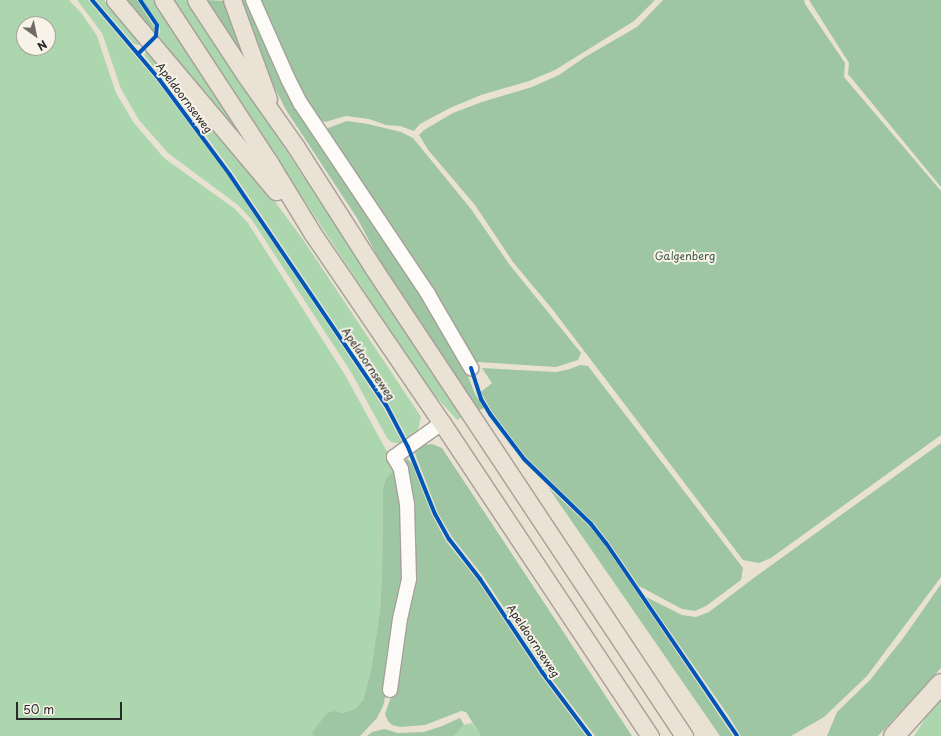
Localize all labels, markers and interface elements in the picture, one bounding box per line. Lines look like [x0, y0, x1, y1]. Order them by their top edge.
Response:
north arrow [16, 16, 56, 56]
text: N [34, 36, 51, 55]
street label: Apeldoornseweg [153, 60, 215, 136]
park label: Galgenberg [655, 249, 715, 263]
street label: Apeldoornseweg [339, 325, 397, 403]
street label: Apeldoornseweg [504, 602, 562, 680]
scale bar [18, 694, 124, 720]
text: 50 m [23, 700, 54, 718]

